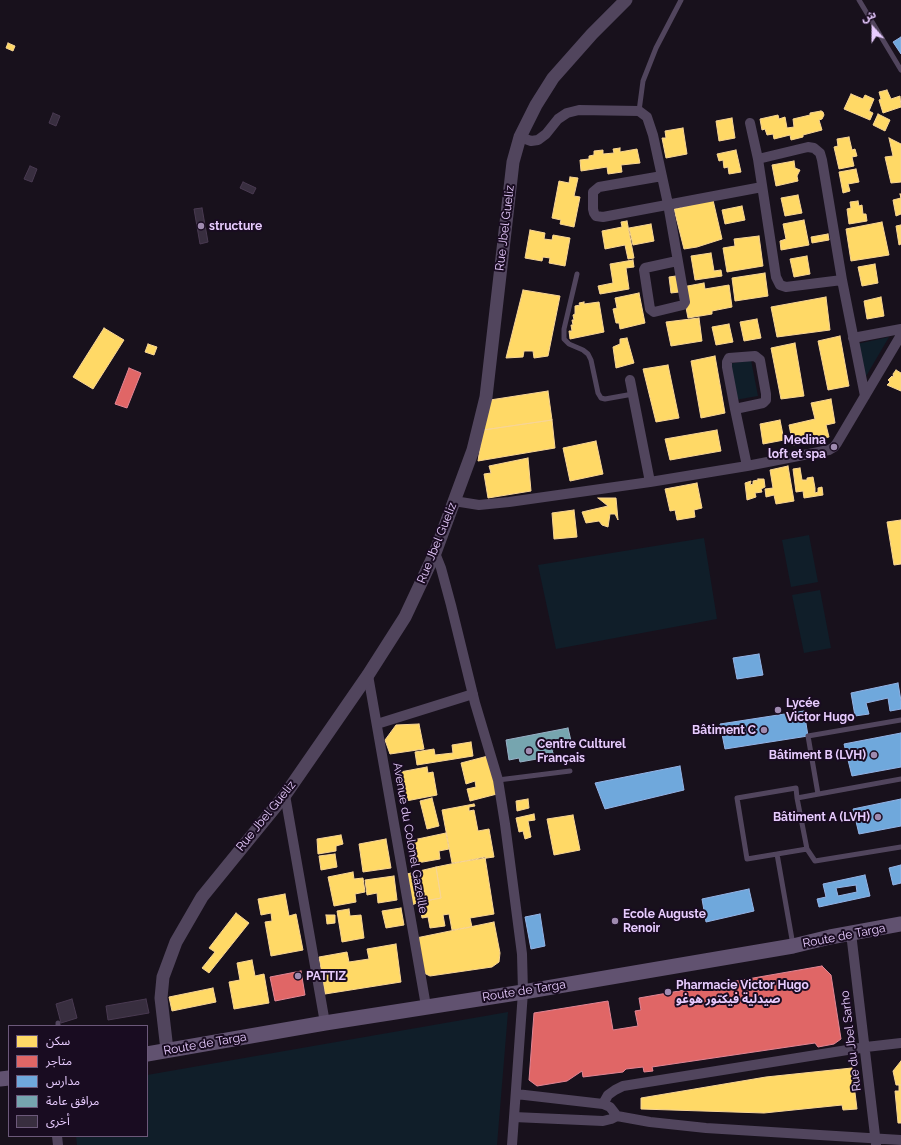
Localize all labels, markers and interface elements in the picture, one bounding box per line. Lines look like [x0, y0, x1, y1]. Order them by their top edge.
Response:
north arrow [853, 8, 893, 48]
text: ش [859, 8, 878, 25]
street label: Rue Jbel Gueliz [493, 184, 517, 272]
place label: structure [209, 219, 262, 233]
marker: structure [196, 221, 206, 231]
place label: Medina loft et spa [768, 433, 826, 461]
marker: Medina loft et spa [829, 442, 839, 452]
street label: Rue Jbel Gueliz [414, 500, 460, 586]
place label: Lycée Victor Hugo [786, 696, 855, 724]
marker: Lycée Victor Hugo [773, 705, 783, 715]
place label: Bâtiment C [692, 723, 756, 737]
marker: Bâtiment C [759, 725, 769, 735]
place label: Centre Culturel Français [537, 737, 626, 765]
marker: Centre Culturel Français [524, 746, 534, 756]
place label: Bâtiment B (LVH) [769, 748, 866, 762]
marker: Bâtiment B (LVH) [869, 750, 879, 760]
street label: Avenue du Colonel Gazeille [390, 761, 430, 915]
street label: Rue Jbel Gueliz [233, 778, 299, 854]
place label: Bâtiment A (LVH) [773, 810, 870, 824]
marker: Bâtiment A (LVH) [873, 812, 883, 822]
place label: Ecole Auguste Renoir [623, 907, 706, 935]
marker: Ecole Auguste Renoir [610, 916, 620, 926]
street label: Route de Targa [801, 921, 887, 951]
place label: PATTIZ [306, 969, 346, 983]
marker: PATTIZ [293, 971, 303, 981]
street label: Route de Targa [481, 977, 567, 1005]
place label: Pharmacie Victor Hugo صيدلية فيكتور هوغو [676, 978, 809, 1006]
marker: Pharmacie Victor Hugo صيدلية فيكتور هوغو [663, 987, 673, 997]
street label: Rue du Jbel Sarho [838, 990, 864, 1092]
legend [8, 1025, 148, 1137]
street label: Route de Targa [162, 1030, 248, 1058]
text: سكن [46, 1034, 70, 1048]
text: متاجر [46, 1054, 72, 1068]
text: مدارس [46, 1074, 80, 1088]
text: مرافق عامة [46, 1094, 99, 1108]
text: أخرى [46, 1114, 70, 1128]

